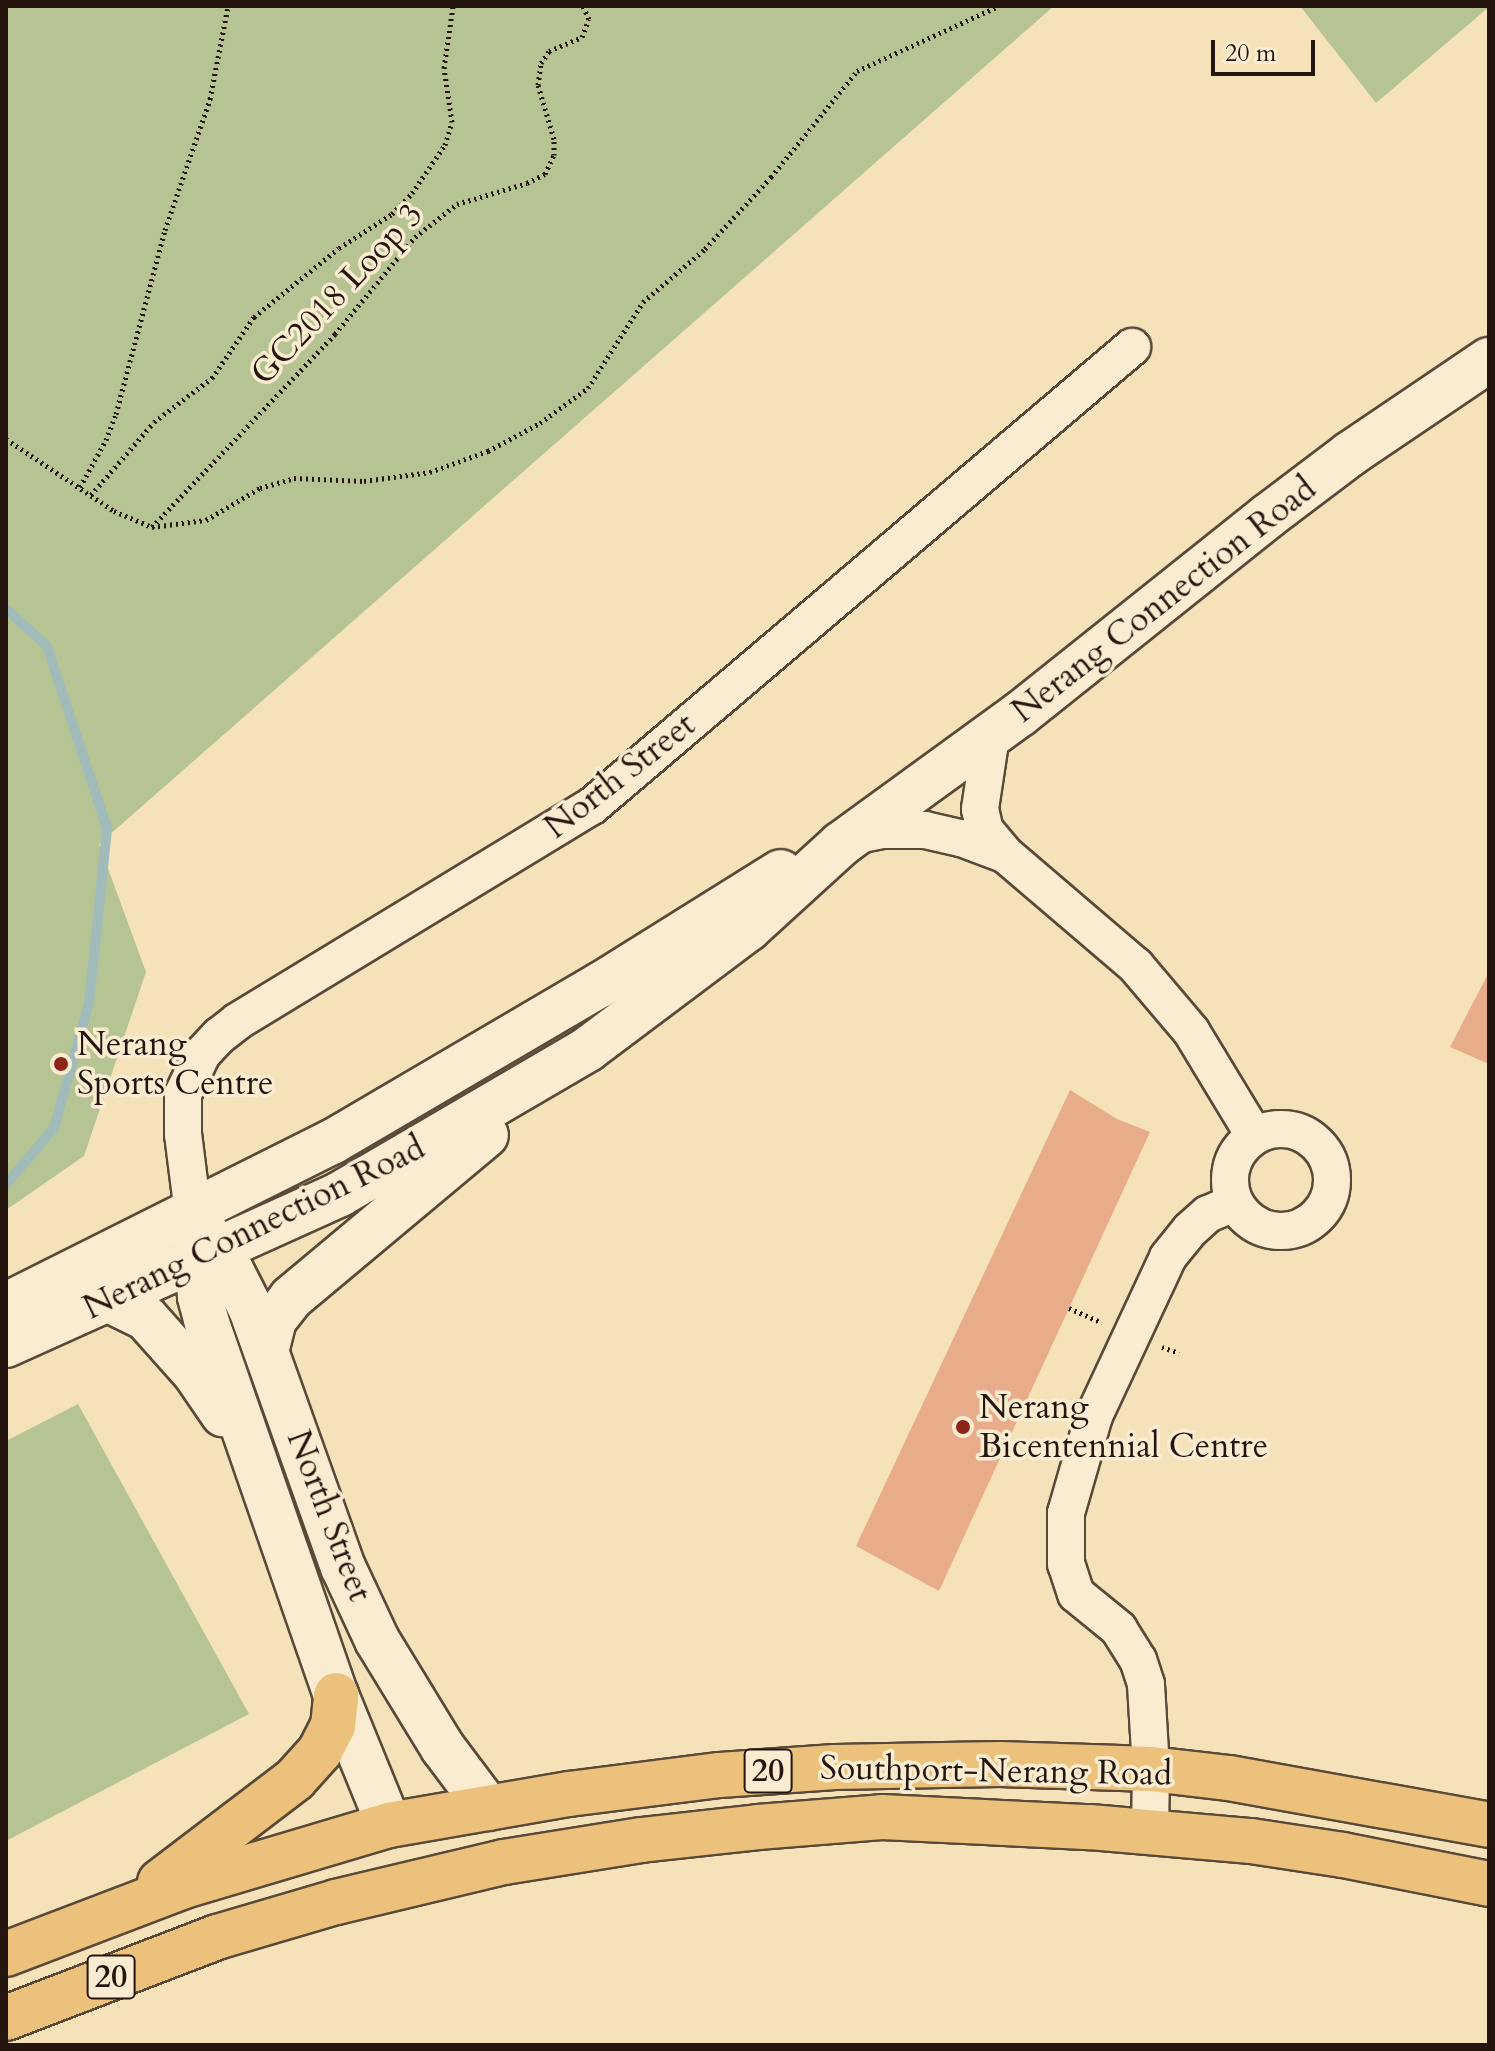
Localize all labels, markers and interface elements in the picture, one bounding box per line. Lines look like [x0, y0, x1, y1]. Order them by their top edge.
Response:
scale bar [1215, 24, 1319, 74]
text: 20 m [1225, 37, 1276, 70]
street label: GC2018 Loop 3 [242, 195, 432, 393]
street label: Nerang Connection Road [1004, 469, 1324, 731]
street label: North Street [536, 704, 704, 848]
place label: Nerang Sports Centre [77, 1024, 273, 1104]
marker: Nerang Sports Centre [52, 1055, 70, 1073]
street label: Nerang Connection Road [77, 1127, 431, 1329]
place label: Nerang Bicentennial Centre [979, 1387, 1268, 1466]
marker: Nerang Bicentennial Centre [954, 1418, 972, 1436]
street label: North Street [278, 1425, 380, 1607]
road number: 20 [742, 1743, 794, 1799]
street label: Southport-Nerang Road [820, 1748, 1172, 1794]
road number: 20 [85, 1949, 137, 2005]

